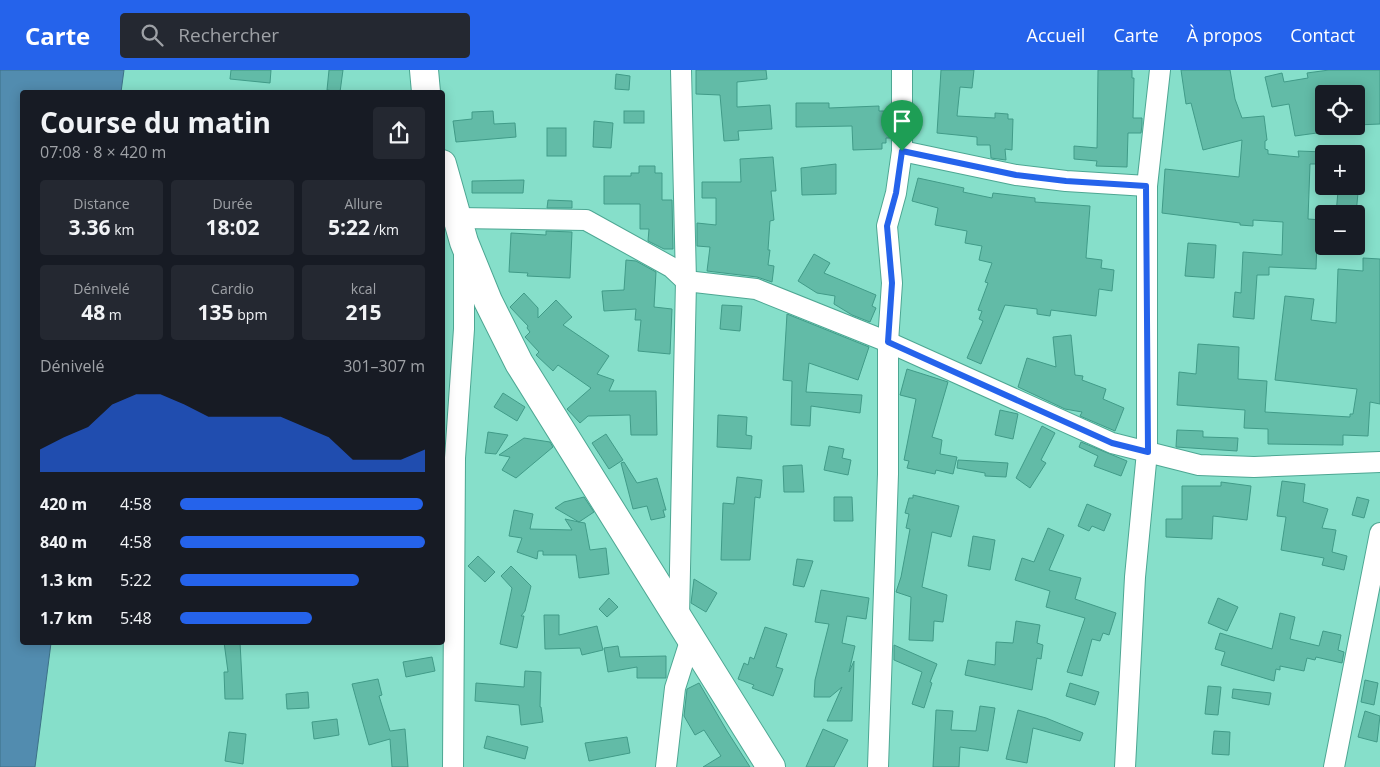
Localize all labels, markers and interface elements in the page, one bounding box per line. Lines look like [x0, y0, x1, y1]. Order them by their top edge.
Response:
search box [120, 13, 470, 58]
text: Carte [25, 19, 90, 52]
icon: search [138, 21, 166, 49]
text: Rechercher [178, 22, 279, 48]
text: Accueil [1027, 23, 1085, 47]
text: Carte [1113, 23, 1159, 47]
text: À propos [1187, 23, 1262, 47]
text: Contact [1290, 23, 1355, 47]
map controls [1315, 85, 1365, 255]
button: locate [1315, 85, 1365, 135]
pin [881, 100, 923, 151]
text: Course du matin [40, 103, 271, 141]
button: share [373, 107, 425, 159]
icon: arrive [888, 107, 916, 135]
text: 07:08 · 8 × 420 m [40, 141, 166, 163]
button: + [1315, 145, 1365, 195]
text: Distance [73, 194, 130, 213]
text: Durée [212, 194, 253, 213]
text: Allure [344, 194, 383, 213]
button: − [1315, 205, 1365, 255]
text: 3.36 [69, 213, 111, 241]
text: 18:02 [205, 213, 260, 241]
text: 5:22 [328, 213, 370, 241]
text: km [111, 220, 134, 239]
text: /km [370, 220, 399, 239]
text: Dénivelé [73, 279, 130, 298]
text: Cardio [211, 279, 254, 298]
text: kcal [351, 279, 376, 298]
text: 48 [81, 298, 105, 326]
text: 135 [198, 298, 234, 326]
text: 215 [345, 298, 382, 326]
text: m [105, 305, 122, 324]
text: bpm [234, 305, 267, 324]
text: Dénivelé [40, 355, 104, 377]
text: 301–307 m [343, 355, 425, 377]
text: 420 m [40, 493, 87, 515]
text: 4:58 [120, 493, 152, 515]
text: 840 m [40, 531, 87, 553]
text: 4:58 [120, 531, 152, 553]
text: 1.3 km [40, 569, 93, 591]
text: 5:22 [120, 569, 152, 591]
text: 1.7 km [40, 607, 93, 629]
text: 5:48 [120, 607, 152, 629]

